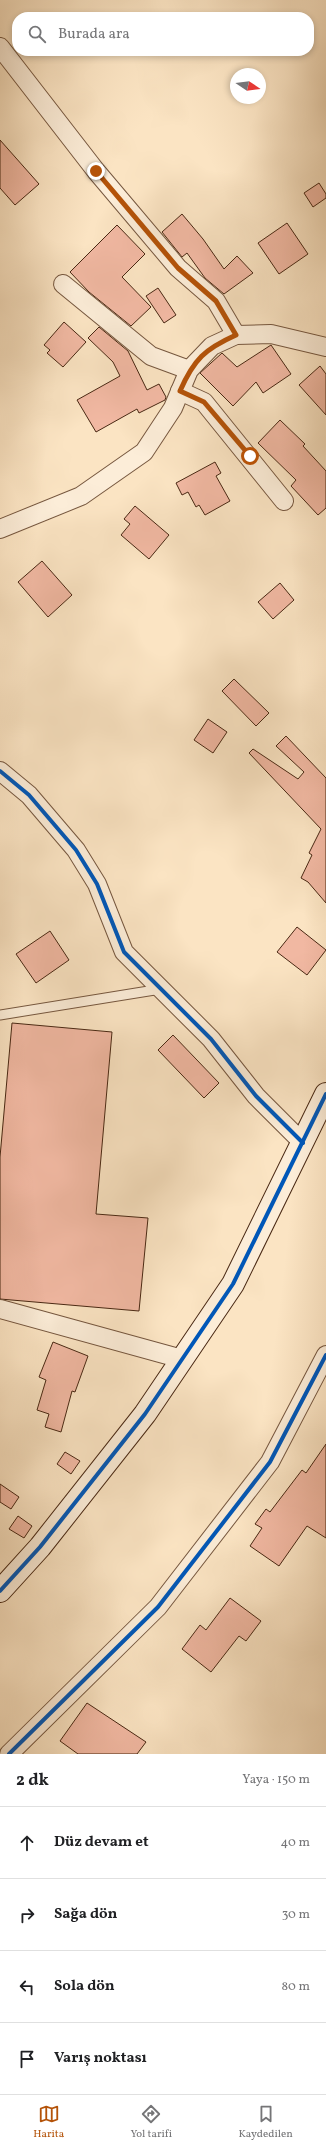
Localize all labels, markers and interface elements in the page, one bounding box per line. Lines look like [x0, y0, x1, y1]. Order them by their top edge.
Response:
search box [12, 12, 314, 56]
icon: search [26, 23, 48, 45]
text: Burada ara [58, 24, 130, 45]
north arrow [230, 68, 266, 104]
route end [87, 162, 105, 180]
route start [241, 447, 259, 465]
text: 2 dk [16, 1769, 49, 1792]
text: Yaya · 150 m [242, 1771, 310, 1789]
icon: ahead [16, 1832, 38, 1854]
text: Düz devam et [54, 1832, 149, 1853]
text: 40 m [281, 1834, 310, 1852]
icon: right [16, 1904, 38, 1926]
text: Sağa dön [54, 1904, 118, 1925]
text: 30 m [282, 1906, 310, 1924]
icon: left [16, 1976, 38, 1998]
text: Sola dön [54, 1976, 115, 1997]
text: 80 m [281, 1978, 310, 1996]
icon: arrive [16, 2048, 38, 2070]
text: Varış noktası [54, 2048, 147, 2069]
tab: Harita [33, 2103, 64, 2142]
tab: Yol tarifi [130, 2103, 172, 2142]
tab: Kaydedilen [238, 2103, 293, 2142]

